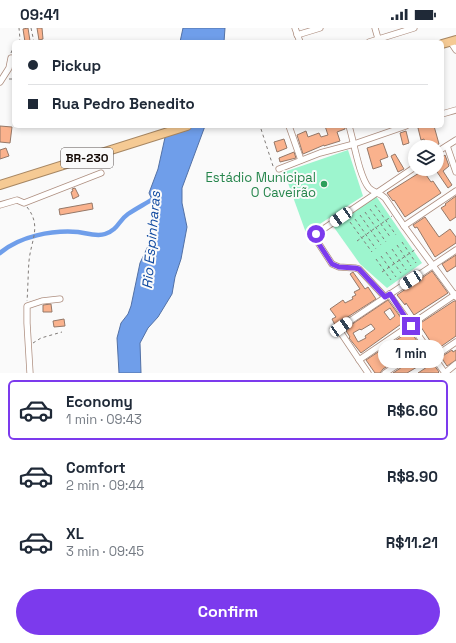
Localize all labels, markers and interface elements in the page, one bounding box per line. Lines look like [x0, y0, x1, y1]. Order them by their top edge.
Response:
text: 09:41 [20, 5, 59, 24]
text: Pickup [52, 56, 101, 75]
text: Rua Pedro Benedito [52, 94, 195, 113]
map controls [408, 140, 444, 176]
button: layers [408, 140, 444, 176]
road number: BR-230 [61, 148, 113, 168]
place label: Estádio Municipal O Caveirão [205, 169, 316, 201]
marker: Estádio Municipal O Caveirão [319, 179, 329, 189]
water label: Rio Espinharas [138, 190, 164, 290]
car [328, 205, 354, 229]
route start [307, 225, 325, 243]
car [398, 268, 424, 292]
car [328, 315, 354, 339]
route end [402, 317, 420, 335]
callout: 1 min [378, 340, 444, 368]
text: 1 min [395, 345, 427, 362]
icon: car [18, 392, 54, 428]
text: Economy [66, 392, 133, 411]
text: R$6.60 [387, 401, 438, 420]
text: 1 min · 09:43 [66, 411, 142, 428]
icon: car [18, 458, 54, 494]
text: Comfort [66, 458, 126, 477]
text: R$8.90 [387, 467, 438, 486]
text: 2 min · 09:44 [66, 477, 144, 494]
icon: car [18, 524, 54, 560]
text: XL [66, 524, 84, 543]
text: R$11.21 [386, 533, 438, 552]
text: 3 min · 09:45 [66, 543, 144, 560]
button: Confirm [16, 589, 440, 635]

